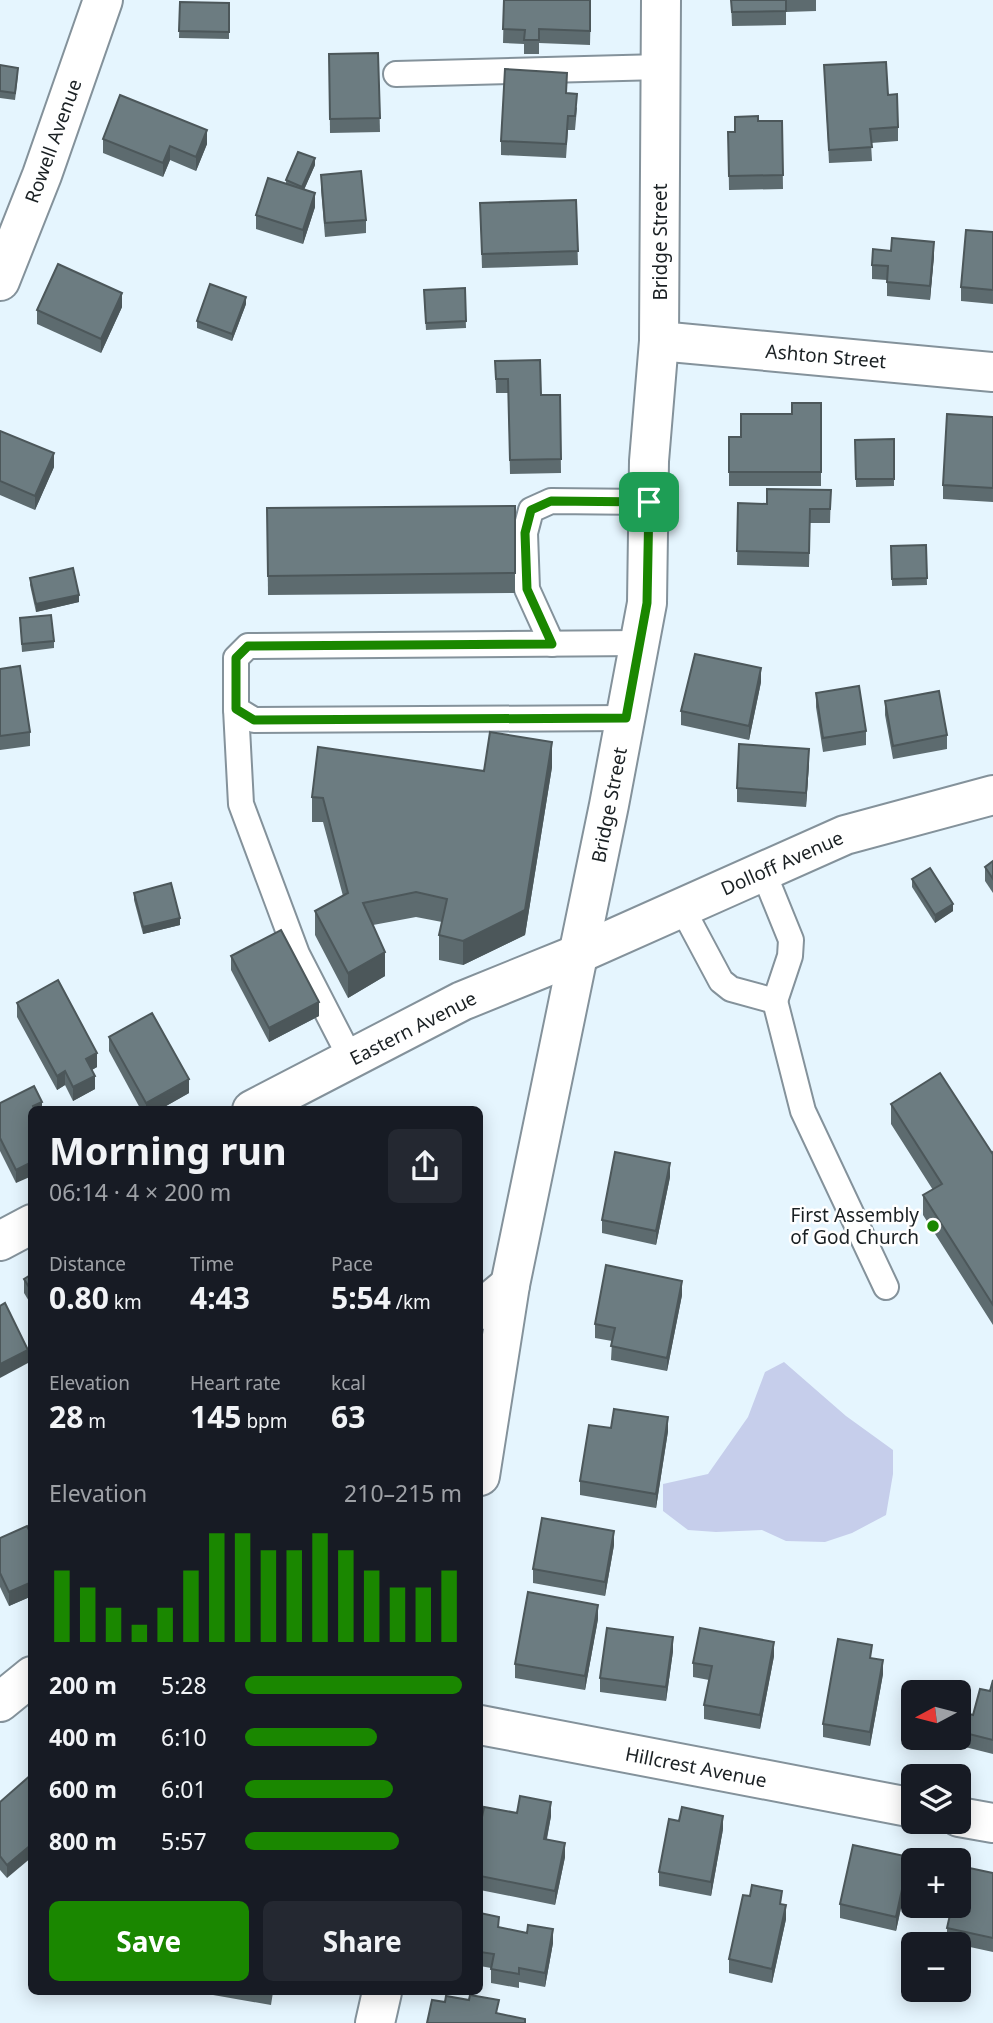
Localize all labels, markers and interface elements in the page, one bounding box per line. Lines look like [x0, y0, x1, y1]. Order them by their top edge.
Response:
street label: Rowell Avenue [19, 75, 87, 207]
street label: Bridge Street [647, 183, 673, 301]
street label: Ashton Street [765, 338, 888, 374]
pin [619, 472, 679, 532]
icon: arrive [630, 483, 668, 521]
street label: Bridge Street [585, 745, 633, 865]
street label: Dolloff Avenue [717, 824, 847, 902]
street label: Eastern Avenue [345, 985, 481, 1071]
text: Morning run [49, 1124, 287, 1176]
button: share [388, 1129, 462, 1203]
text: 06:14 · 4 × 200 m [49, 1176, 231, 1208]
place label: First Assembly of God Church [790, 1202, 919, 1250]
marker: First Assembly of God Church [925, 1218, 941, 1234]
text: Distance [49, 1251, 126, 1277]
text: Time [190, 1251, 234, 1277]
text: Pace [331, 1251, 373, 1277]
text: 0.80 [49, 1277, 109, 1318]
text: 4:43 [190, 1277, 250, 1318]
text: 5:54 [331, 1277, 391, 1318]
text: km [109, 1289, 142, 1315]
text: /km [391, 1289, 431, 1315]
text: Elevation [49, 1370, 130, 1396]
text: Heart rate [190, 1370, 281, 1396]
text: kcal [331, 1370, 366, 1396]
text: 28 [49, 1396, 83, 1437]
text: 145 [190, 1396, 241, 1437]
text: 63 [331, 1396, 365, 1437]
text: m [83, 1408, 106, 1434]
text: bpm [241, 1408, 288, 1434]
text: Elevation [49, 1477, 147, 1509]
text: 210–215 m [344, 1477, 462, 1509]
text: 200 m [49, 1669, 117, 1701]
text: 5:28 [161, 1669, 207, 1701]
north arrow [901, 1680, 971, 1750]
map controls [901, 1680, 971, 2002]
text: 400 m [49, 1721, 117, 1753]
text: 6:10 [161, 1721, 207, 1753]
street label: Hillcrest Avenue [623, 1741, 769, 1793]
button: layers [901, 1764, 971, 1834]
text: 600 m [49, 1773, 117, 1805]
text: 6:01 [161, 1773, 207, 1805]
text: 800 m [49, 1825, 117, 1857]
text: 5:57 [161, 1825, 207, 1857]
button: + [901, 1848, 971, 1918]
button: Save [49, 1901, 249, 1981]
button: Share [263, 1901, 462, 1981]
button: − [901, 1932, 971, 2002]

